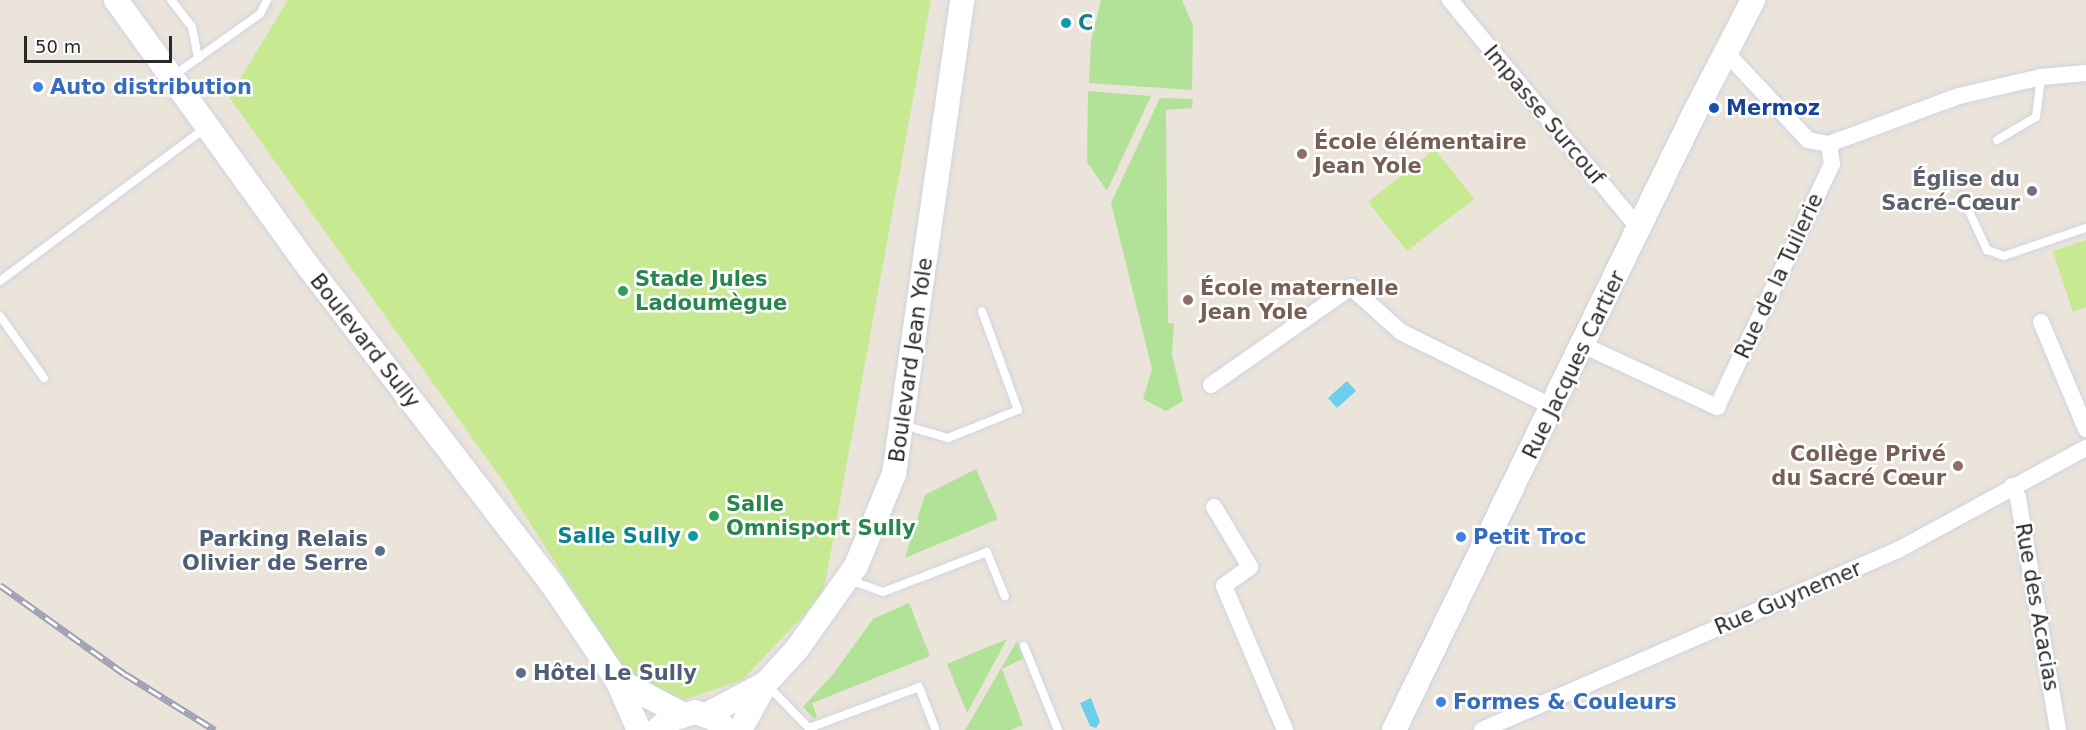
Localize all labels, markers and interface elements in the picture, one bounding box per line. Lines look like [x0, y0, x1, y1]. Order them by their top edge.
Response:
place label: C [1078, 10, 1093, 36]
marker: C [1059, 16, 1073, 30]
scale bar [27, 24, 176, 62]
text: 50 m [35, 36, 81, 57]
street label: Impasse Surcouf [1478, 40, 1610, 190]
place label: Auto distribution [50, 74, 252, 100]
marker: Auto distribution [31, 80, 45, 94]
place label: Mermoz [1726, 95, 1820, 121]
marker: Mermoz [1707, 101, 1721, 115]
place label: École élémentaire Jean Yole [1314, 129, 1527, 179]
marker: École élémentaire Jean Yole [1295, 147, 1309, 161]
place label: Église du Sacré-Cœur [1881, 166, 2020, 216]
marker: Église du Sacré-Cœur [2025, 184, 2039, 198]
street label: Rue de la Tuilerie [1730, 189, 1828, 363]
street label: Boulevard Jean Yole [884, 256, 938, 464]
place label: Stade Jules Ladoumègue [635, 266, 787, 316]
street label: Rue Jacques Cartier [1517, 267, 1631, 463]
street label: Boulevard Sully [305, 269, 425, 413]
place label: École maternelle Jean Yole [1200, 275, 1398, 325]
marker: Stade Jules Ladoumègue [616, 284, 630, 298]
marker: École maternelle Jean Yole [1181, 293, 1195, 307]
place label: Collège Privé du Sacré Cœur [1771, 441, 1946, 491]
marker: Collège Privé du Sacré Cœur [1951, 459, 1965, 473]
place label: Salle Omnisport Sully [726, 491, 916, 541]
marker: Salle Omnisport Sully [707, 509, 721, 523]
street label: Rue des Acacias [2010, 521, 2064, 693]
place label: Salle Sully [558, 523, 681, 549]
place label: Petit Troc [1473, 524, 1586, 550]
place label: Parking Relais Olivier de Serre [182, 526, 368, 576]
marker: Salle Sully [686, 529, 700, 543]
marker: Petit Troc [1454, 530, 1468, 544]
marker: Parking Relais Olivier de Serre [373, 544, 387, 558]
street label: Rue Guynemer [1711, 556, 1865, 640]
place label: Hôtel Le Sully [533, 660, 697, 686]
marker: Hôtel Le Sully [514, 666, 528, 680]
place label: Formes & Couleurs [1453, 689, 1677, 715]
marker: Formes & Couleurs [1434, 695, 1448, 709]

